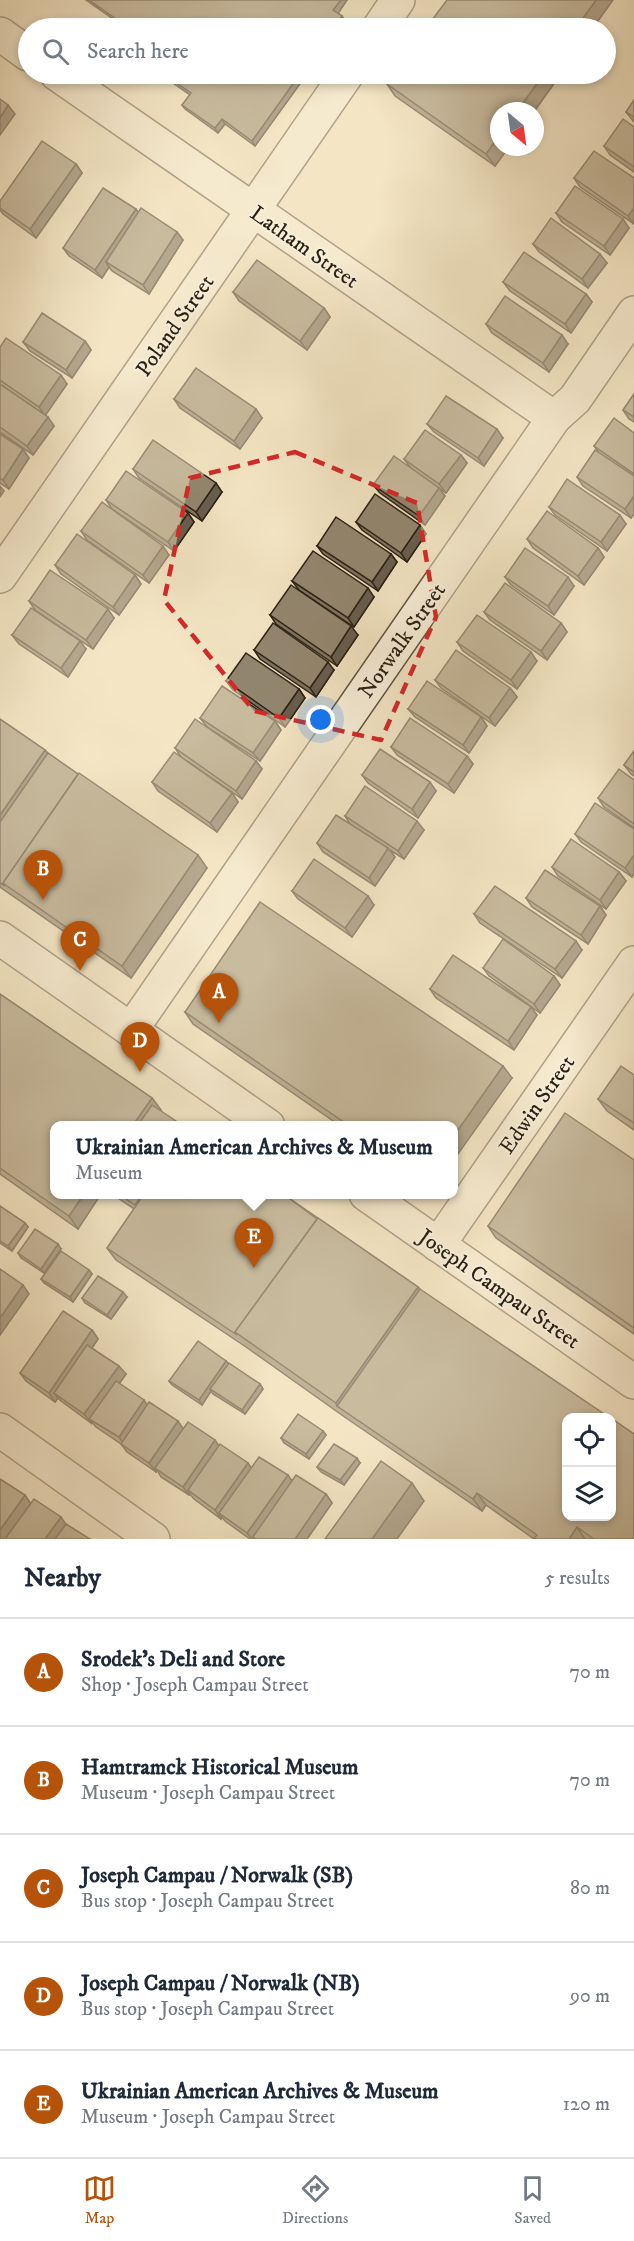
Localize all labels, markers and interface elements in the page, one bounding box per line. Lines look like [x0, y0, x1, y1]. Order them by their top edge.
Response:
search box [18, 18, 616, 84]
icon: search [39, 35, 72, 68]
text: Search here [87, 38, 189, 65]
north arrow [490, 102, 544, 156]
street label: Latham Street [245, 200, 364, 295]
street label: Poland Street [130, 270, 220, 382]
street label: Norwalk Street [353, 578, 452, 704]
your location [306, 705, 335, 734]
pin: B [24, 850, 63, 900]
pin: C [60, 922, 100, 971]
pin: A [200, 974, 238, 1023]
pin: D [120, 1022, 160, 1072]
street label: Edwin Street [493, 1050, 581, 1159]
popup [50, 1121, 458, 1199]
text: Ukrainian American Archives & Museum [75, 1134, 433, 1161]
text: Museum [75, 1161, 143, 1186]
pin: E [234, 1218, 274, 1268]
street label: Joseph Campau Street [412, 1222, 585, 1355]
map controls [562, 1413, 616, 1521]
button: locate [562, 1413, 616, 1467]
button: layers [562, 1467, 616, 1521]
text: Nearby [24, 1562, 101, 1595]
text: 5 results [545, 1566, 610, 1591]
text: Srodek's Deli and Store [81, 1646, 285, 1673]
text: A [37, 1660, 50, 1685]
text: 70 m [569, 1660, 610, 1685]
text: Shop · Joseph Campau Street [81, 1673, 309, 1698]
text: Hamtramck Historical Museum [81, 1754, 359, 1781]
text: B [37, 1768, 50, 1793]
text: 70 m [569, 1768, 610, 1793]
text: Museum · Joseph Campau Street [81, 1781, 335, 1806]
text: Joseph Campau / Norwalk (SB) [81, 1862, 353, 1889]
text: C [37, 1876, 50, 1901]
text: 80 m [570, 1876, 610, 1901]
text: Bus stop · Joseph Campau Street [81, 1889, 334, 1914]
text: Joseph Campau / Norwalk (NB) [81, 1970, 360, 1997]
text: D [36, 1984, 51, 2009]
text: 90 m [570, 1984, 610, 2009]
text: Bus stop · Joseph Campau Street [81, 1997, 334, 2022]
text: Ukrainian American Archives & Museum [81, 2078, 439, 2105]
text: E [36, 2092, 51, 2117]
text: 120 m [563, 2092, 610, 2117]
text: Museum · Joseph Campau Street [81, 2105, 335, 2130]
tab: Map [83, 2172, 116, 2228]
tab: Directions [282, 2172, 348, 2228]
tab: Saved [514, 2172, 551, 2228]

